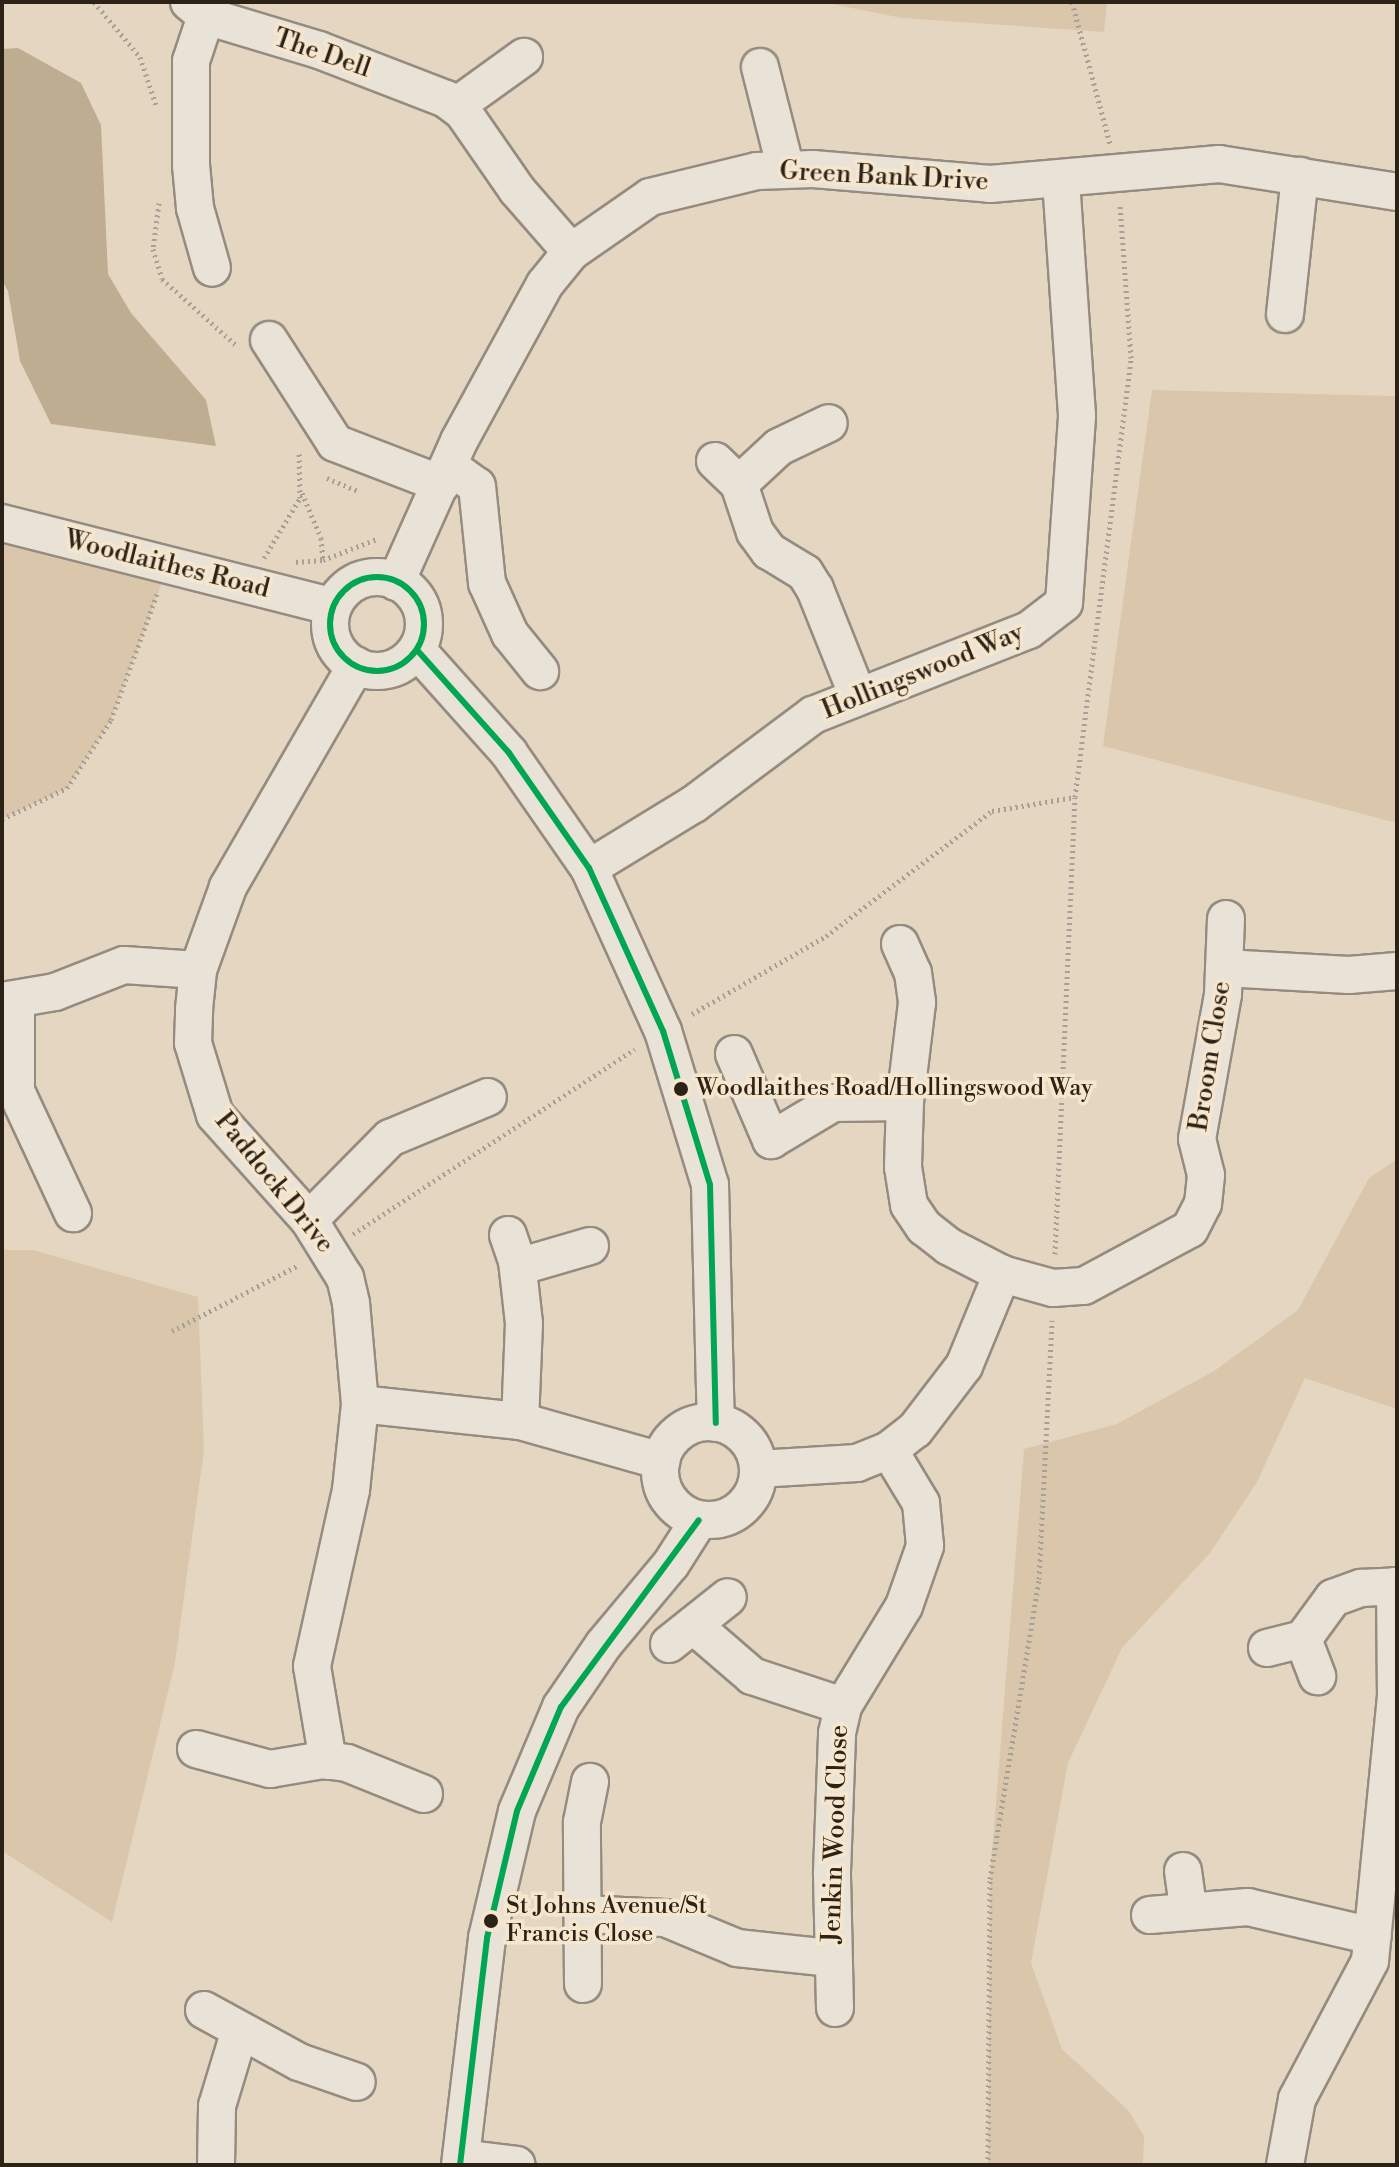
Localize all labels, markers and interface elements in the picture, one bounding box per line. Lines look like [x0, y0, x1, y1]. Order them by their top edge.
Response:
street label: The Dell [269, 23, 375, 85]
street label: Green Bank Drive [779, 156, 989, 198]
street label: Woodlaithes Road [61, 524, 273, 606]
street label: Hollingswood Way [818, 617, 1028, 727]
street label: Broom Close [1184, 979, 1238, 1133]
place label: Woodlaithes Road/Hollingswood Way [696, 1075, 1093, 1103]
marker: Woodlaithes Road/Hollingswood Way [673, 1081, 689, 1097]
street label: Paddock Drive [208, 1106, 340, 1260]
street label: Jenkin Wood Close [817, 1724, 855, 1944]
place label: St Johns Avenue/St Francis Close [506, 1893, 707, 1949]
marker: St Johns Avenue/St Francis Close [483, 1913, 499, 1929]

